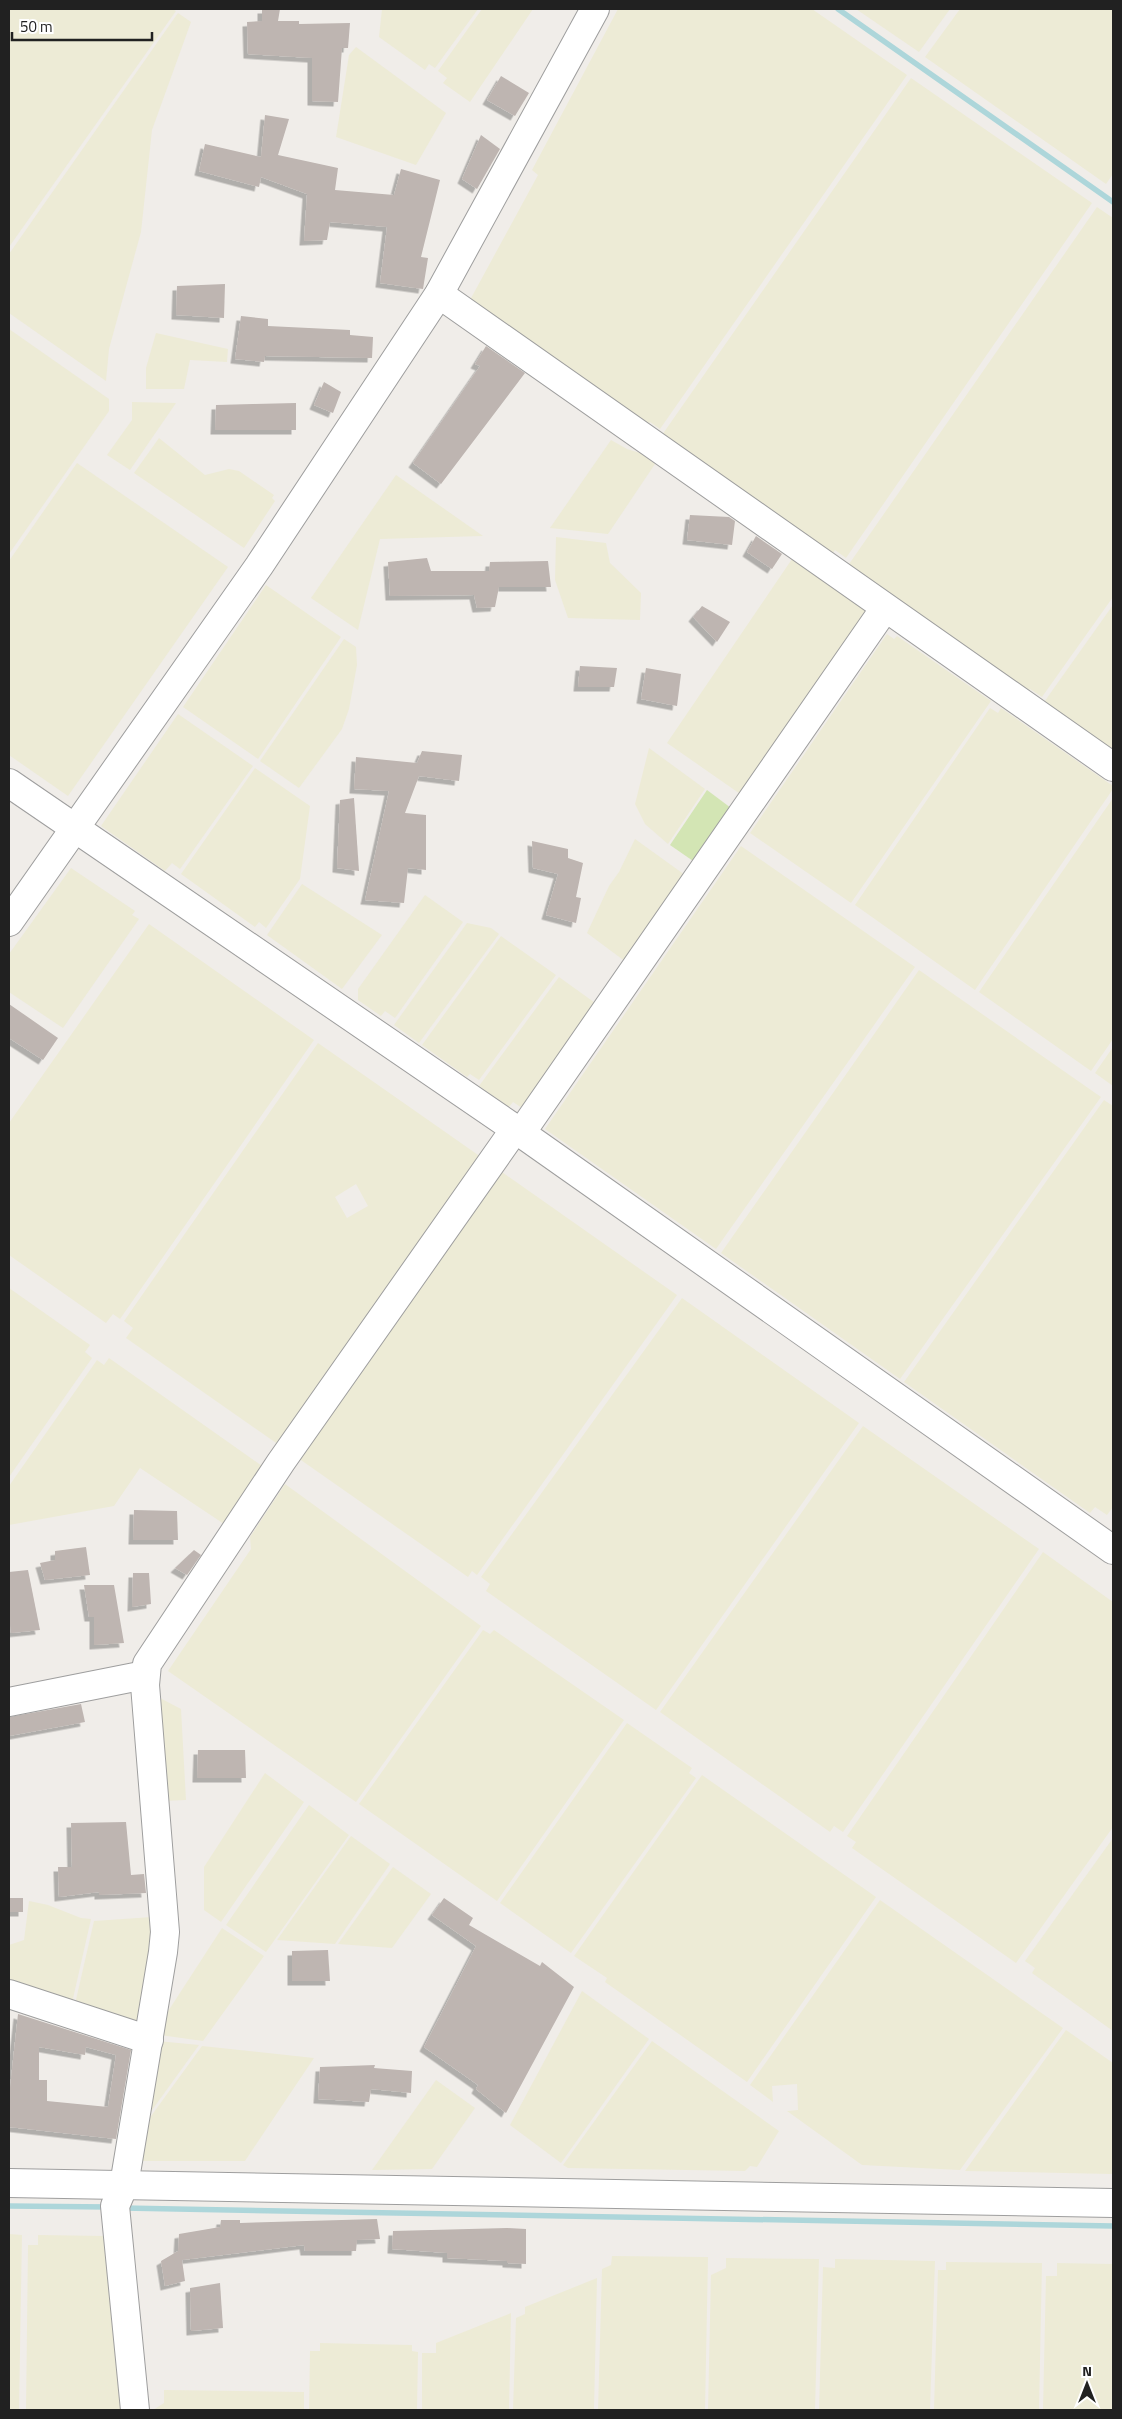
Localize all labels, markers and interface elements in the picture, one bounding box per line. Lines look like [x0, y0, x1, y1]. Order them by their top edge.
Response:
scale bar [12, 10, 152, 42]
text: 50 m [20, 15, 53, 38]
north arrow [1062, 2359, 1112, 2409]
text: N [1082, 2360, 1092, 2381]

